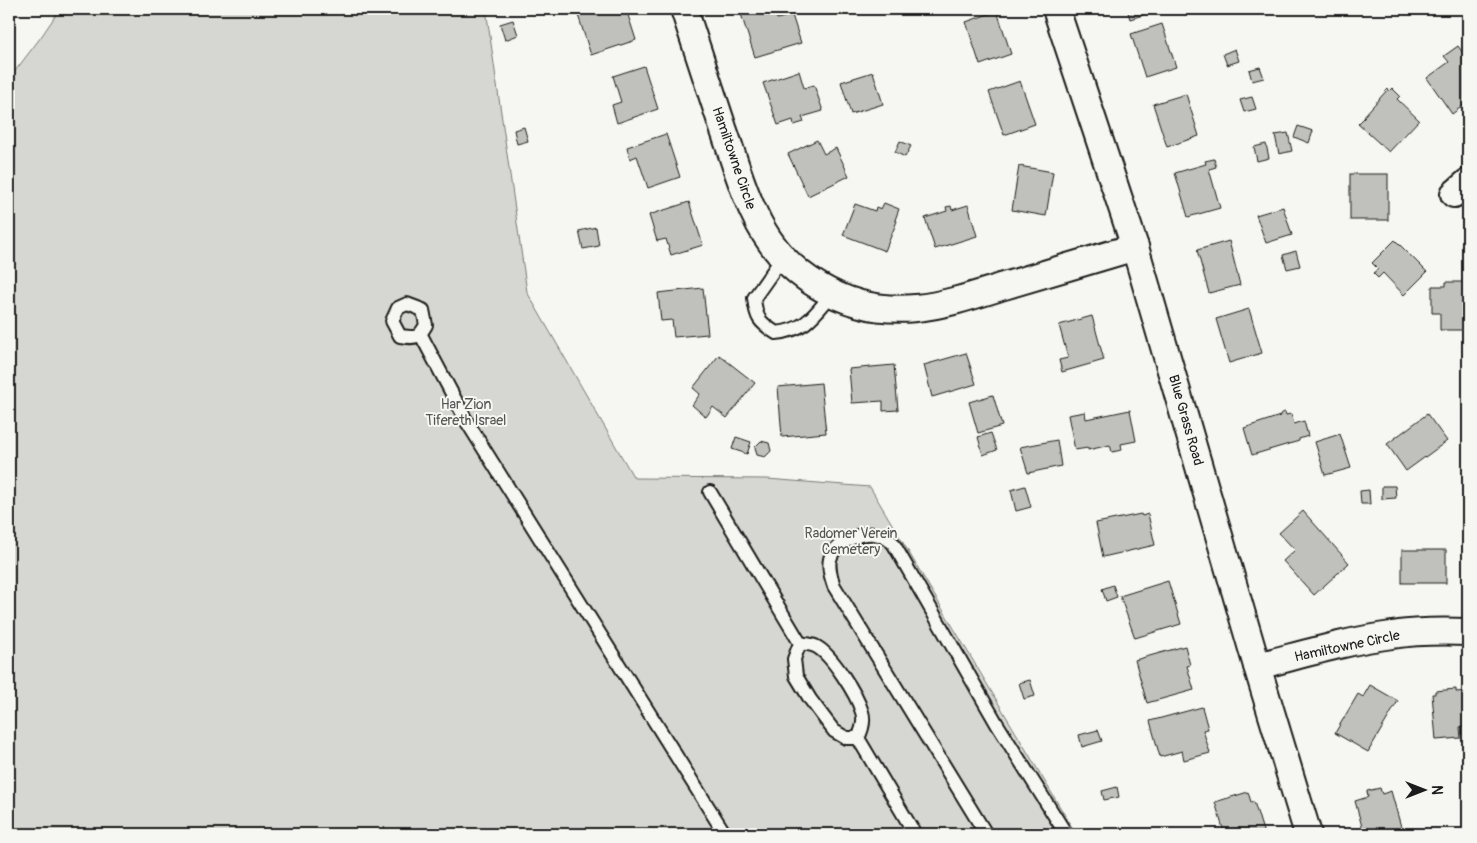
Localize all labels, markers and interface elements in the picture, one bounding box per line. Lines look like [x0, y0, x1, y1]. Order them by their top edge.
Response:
street label: Hamiltowne Circle [708, 104, 760, 212]
street label: Blue Grass Road [1165, 373, 1207, 467]
park label: Har Zion Tifereth Israel [426, 396, 506, 429]
park label: Radomer Verein Cemetery [805, 525, 897, 558]
street label: Hamiltowne Circle [1293, 626, 1401, 665]
north arrow [1400, 766, 1450, 816]
text: N [1428, 785, 1445, 795]

